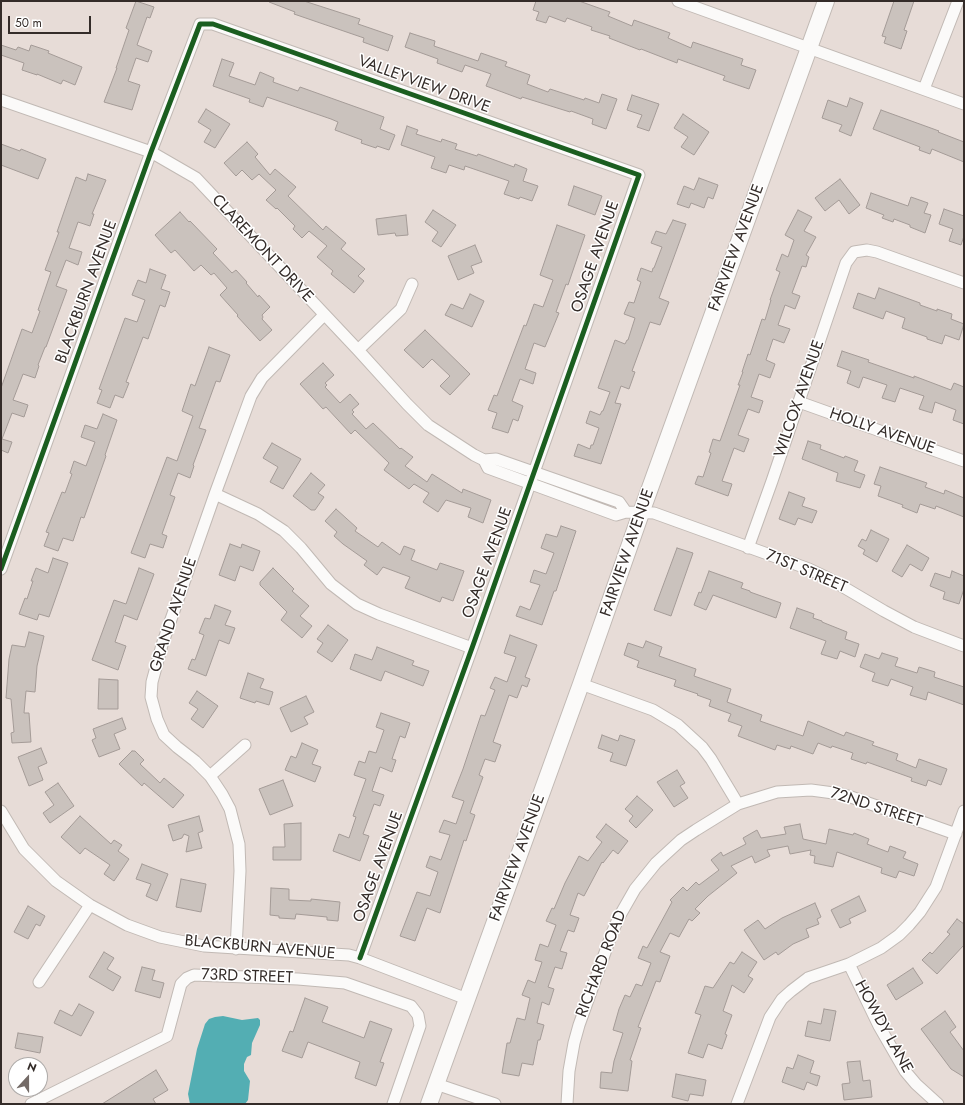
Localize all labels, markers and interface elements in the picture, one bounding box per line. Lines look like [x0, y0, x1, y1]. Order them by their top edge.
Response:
scale bar [10, 8, 93, 34]
text: 50 m [15, 14, 42, 32]
street label: VALLEYVIEW DRIVE [355, 52, 493, 118]
street label: FAIRVIEW AVENUE [705, 182, 769, 314]
street label: CLAREMONT DRIVE [207, 191, 317, 307]
street label: OSAGE AVENUE [568, 199, 624, 315]
street label: BLACKBURN AVENUE [52, 218, 122, 366]
street label: WILCOX AVENUE [771, 338, 829, 460]
street label: HOLLY AVENUE [827, 405, 937, 459]
street label: FAIRVIEW AVENUE [597, 487, 659, 619]
street label: OSAGE AVENUE [459, 505, 517, 621]
street label: 71ST STREET [762, 546, 850, 598]
street label: GRAND AVENUE [146, 555, 202, 675]
street label: 72ND STREET [827, 784, 925, 832]
street label: FAIRVIEW AVENUE [486, 792, 550, 924]
street label: OSAGE AVENUE [350, 809, 408, 925]
street label: RICHARD ROAD [573, 908, 631, 1020]
street label: BLACKBURN AVENUE [184, 932, 336, 964]
street label: 73RD STREET [201, 966, 293, 988]
street label: HOWDY LANE [850, 977, 916, 1077]
north arrow [8, 1057, 48, 1097]
text: N [25, 1058, 39, 1076]

